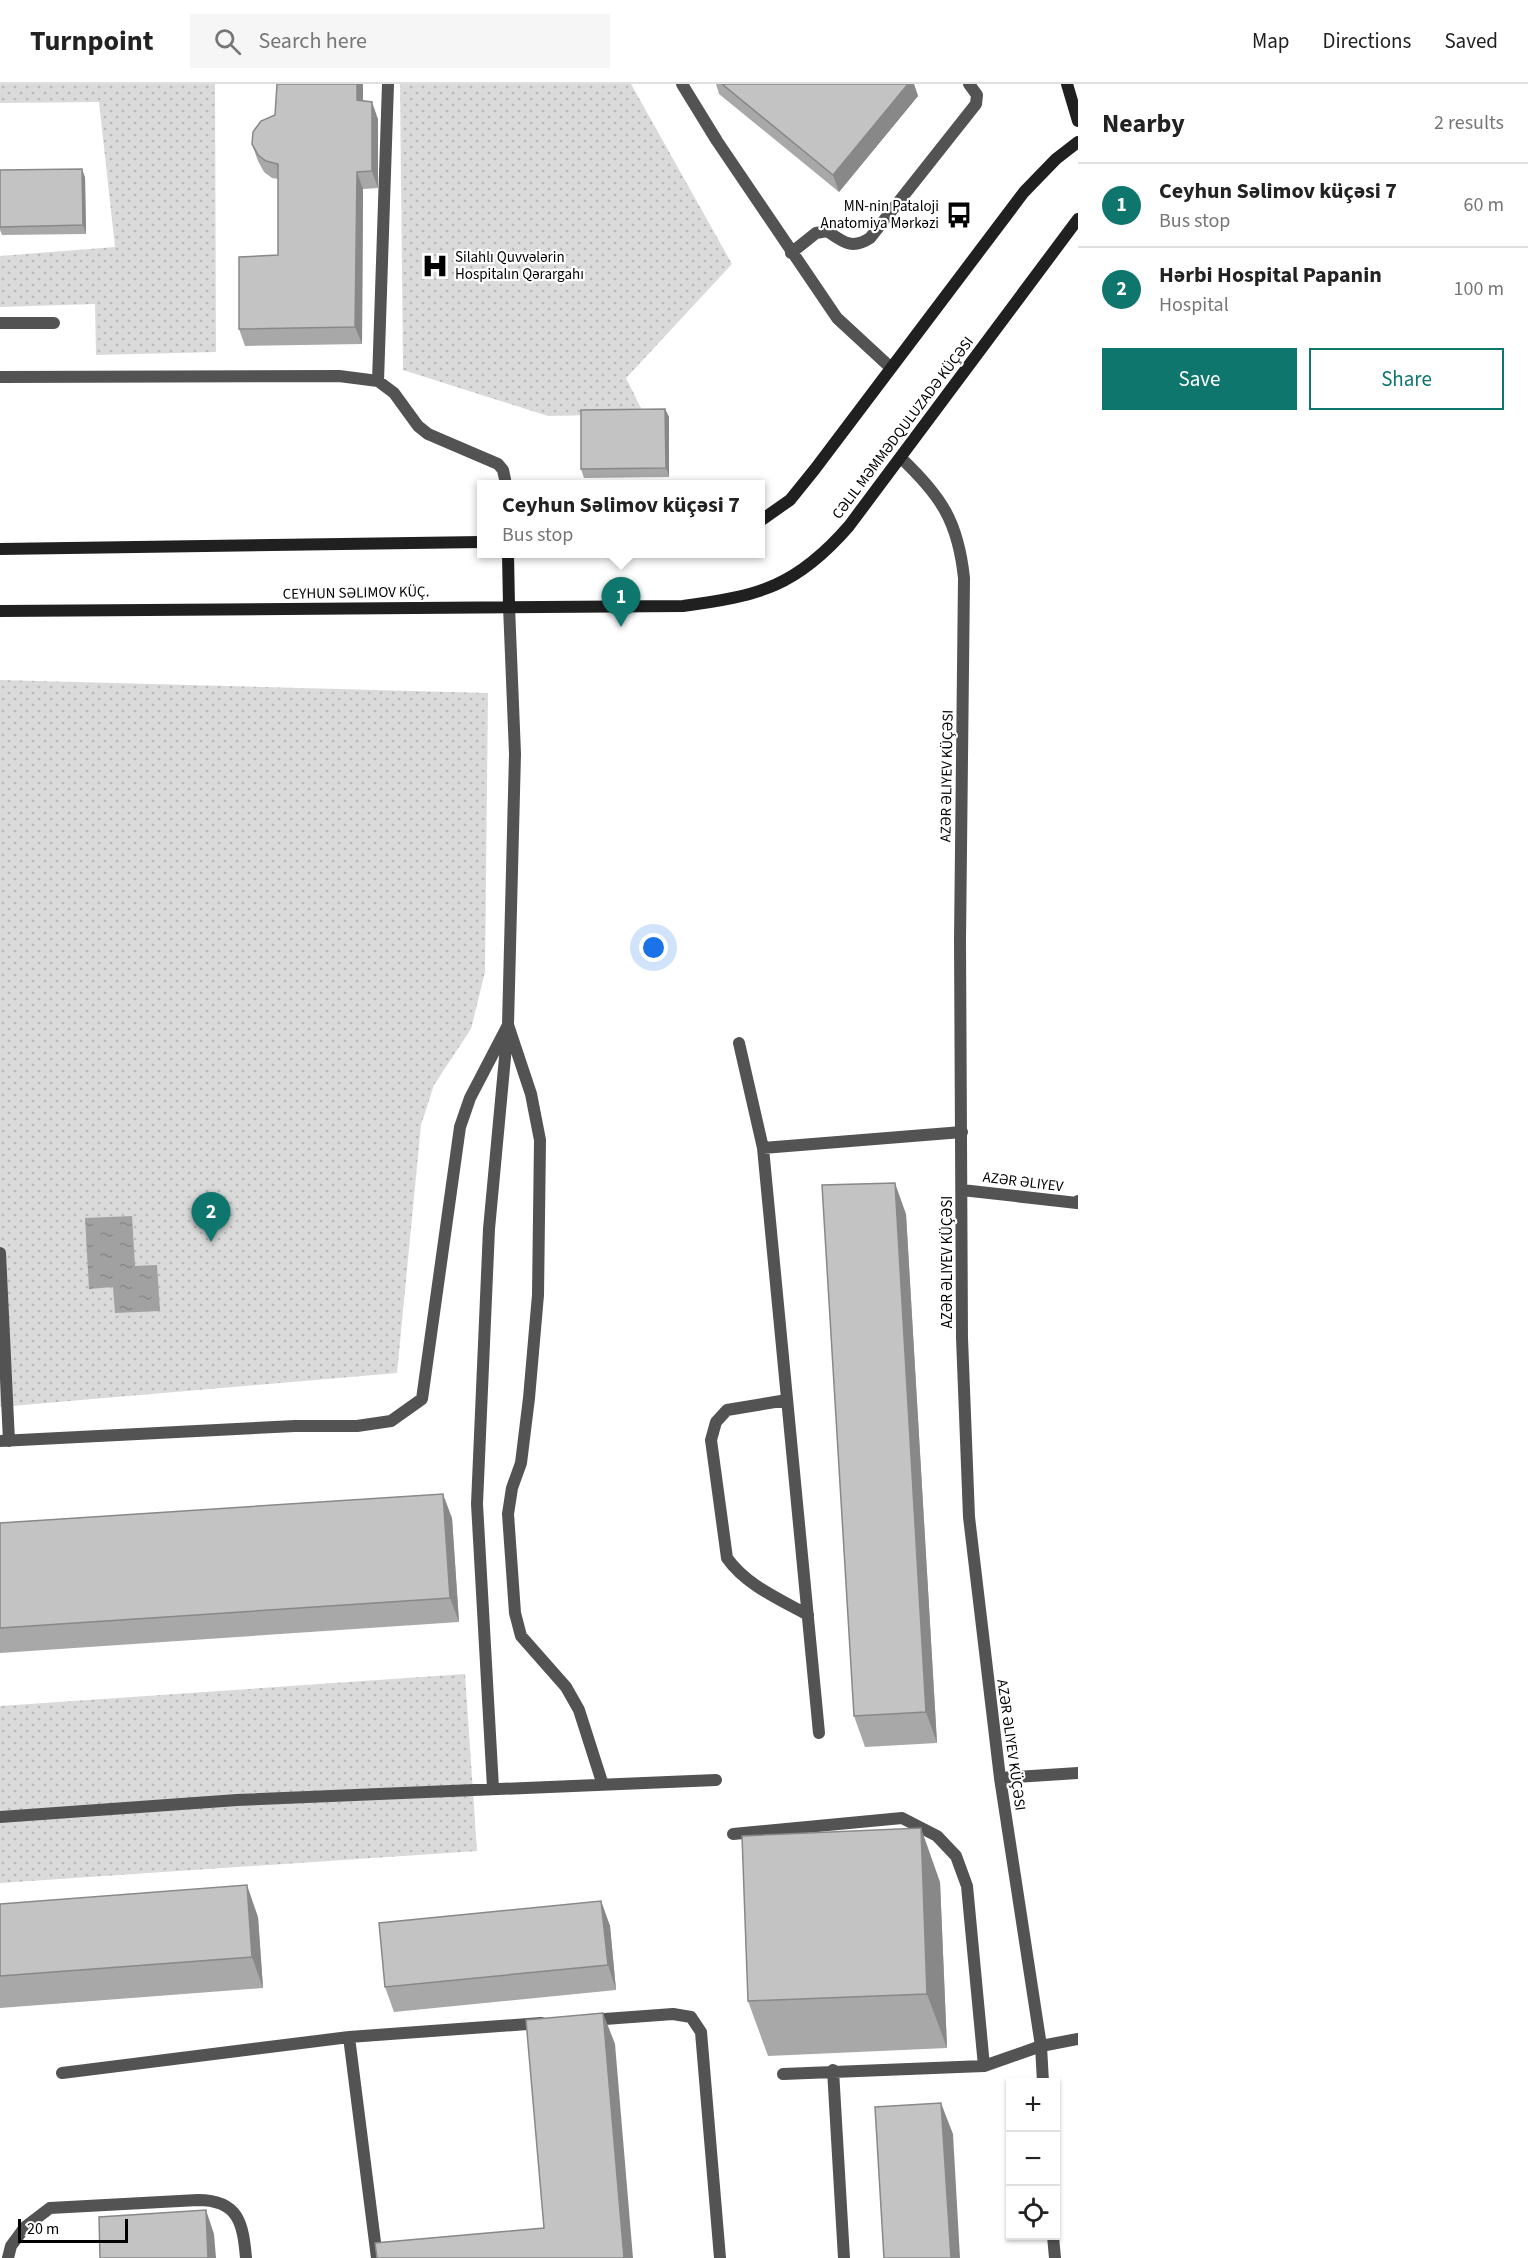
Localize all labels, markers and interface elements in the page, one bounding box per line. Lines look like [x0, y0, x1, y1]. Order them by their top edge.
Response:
search box [190, 14, 610, 68]
text: Turnpoint [30, 21, 154, 61]
icon: search [211, 25, 244, 58]
text: Search here [259, 25, 367, 57]
text: Map [1252, 26, 1290, 56]
text: Directions [1323, 26, 1411, 56]
text: Saved [1444, 26, 1498, 56]
text: Nearby [1102, 105, 1185, 142]
text: 2 results [1434, 109, 1504, 137]
text: Ceyhun Səlimov küçəsi 7 [1159, 175, 1397, 207]
text: 1 [1116, 191, 1127, 219]
text: 60 m [1464, 191, 1504, 219]
place label: MN-nin Pataloji Anatomiya Mərkəzi [821, 196, 939, 234]
bus stop icon: MN-nin Pataloji Anatomiya Mərkəzi [944, 200, 974, 230]
text: Bus stop [1159, 207, 1230, 235]
place label: Silahlı Quvvələrin Hospitalın Qərargahı [455, 247, 584, 285]
hospital icon: Silahlı Quvvələrin Hospitalın Qərargahı [420, 251, 450, 281]
text: Hərbi Hospital Papanin [1159, 259, 1382, 291]
text: 2 [1116, 275, 1127, 303]
text: 100 m [1454, 275, 1504, 303]
text: Hospital [1159, 291, 1229, 319]
street label: CƏLIL MƏMMƏDQULUZADƏ KÜÇƏSI [827, 332, 979, 524]
button: Save [1102, 348, 1297, 410]
button: Share [1309, 348, 1504, 410]
popup [477, 480, 765, 558]
text: Ceyhun Səlimov küçəsi 7 [502, 489, 740, 521]
text: Bus stop [502, 521, 573, 549]
pin: 1 [602, 578, 640, 627]
street label: CEYHUN SƏLIMOV KÜÇ. [283, 581, 429, 605]
street label: AZƏR ƏLIYEV KÜÇƏSI [935, 710, 959, 842]
your location [639, 933, 668, 962]
street label: AZƏR ƏLIYEV [981, 1167, 1065, 1197]
pin: 2 [192, 1192, 230, 1242]
street label: AZƏR ƏLIYEV KÜÇƏSI [937, 1196, 958, 1328]
street label: AZƏR ƏLIYEV KÜÇƏSI [991, 1678, 1031, 1812]
map controls [1006, 2078, 1060, 2240]
button: + [1006, 2078, 1060, 2132]
button: − [1006, 2132, 1060, 2186]
button: locate [1006, 2186, 1060, 2240]
scale bar [18, 2216, 128, 2244]
text: 20 m [27, 2218, 59, 2240]

